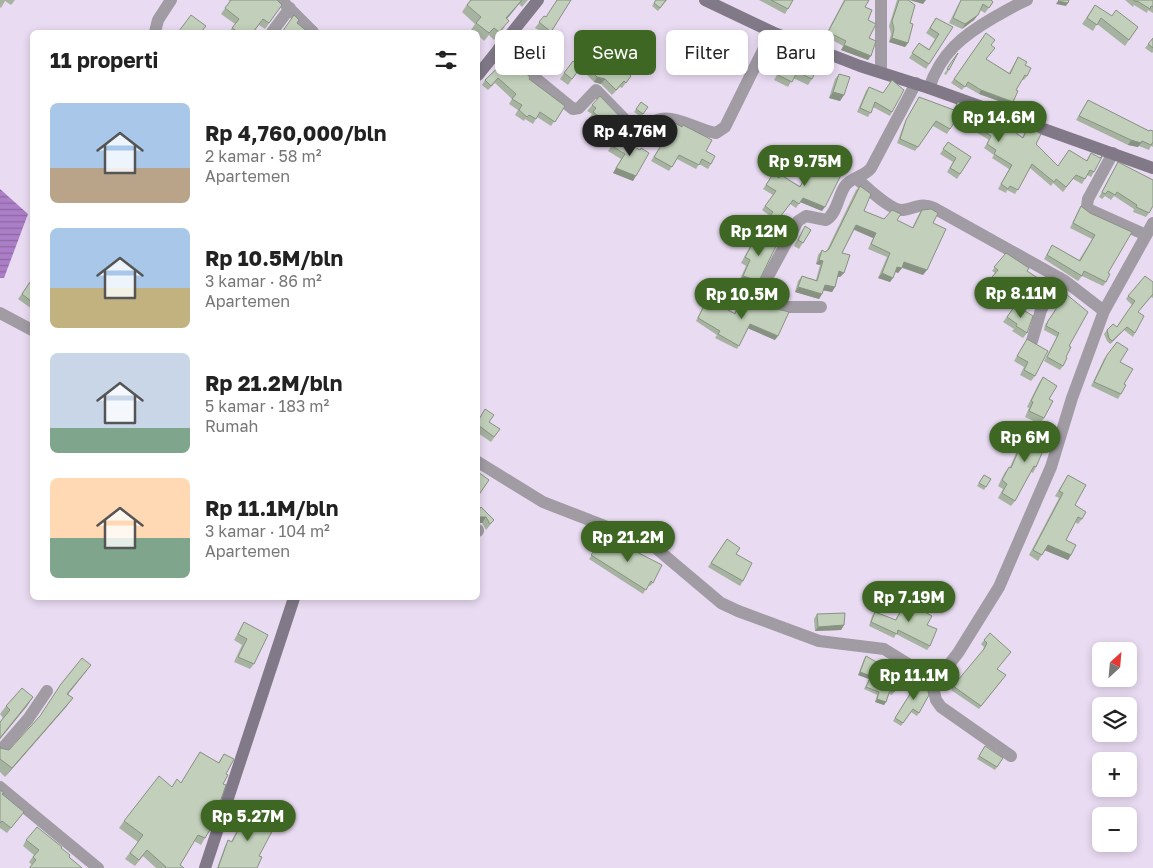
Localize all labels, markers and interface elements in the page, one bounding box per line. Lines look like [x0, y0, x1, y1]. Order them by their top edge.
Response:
chip: Beli [495, 30, 564, 75]
chip: Sewa [574, 30, 656, 75]
chip: Filter [666, 30, 748, 75]
chip: Baru [758, 30, 834, 75]
icon: filters [432, 46, 460, 74]
text: 11 properti [50, 47, 158, 73]
pin: Rp 14.6M [947, 100, 1051, 143]
text: Rp 14.6M [963, 107, 1035, 127]
pin: Rp 4.76M [578, 114, 682, 157]
text: Rp 4,760,000/bln [205, 120, 386, 146]
text: Rp 4.76M [593, 121, 667, 141]
icon: home [90, 123, 150, 183]
pin: Rp 9.75M [753, 144, 857, 187]
text: 2 kamar · 58 m² [205, 146, 321, 166]
text: Rp 9.75M [769, 151, 841, 171]
text: Apartemen [205, 166, 290, 186]
pin: Rp 12M [718, 214, 800, 257]
text: Rp 12M [730, 221, 788, 241]
text: Rp 10.5M/bln [205, 245, 343, 271]
icon: home [90, 248, 150, 308]
text: 3 kamar · 86 m² [205, 271, 322, 291]
pin: Rp 8.11M [969, 276, 1073, 319]
pin: Rp 10.5M [690, 278, 794, 320]
text: Rp 8.11M [985, 283, 1057, 303]
text: Rp 10.5M [706, 284, 778, 304]
text: Apartemen [205, 291, 290, 311]
text: Rp 21.2M/bln [205, 370, 342, 396]
icon: home [90, 373, 150, 433]
text: 5 kamar · 183 m² [205, 396, 329, 416]
text: Rumah [205, 416, 258, 436]
pin: Rp 6M [990, 420, 1060, 463]
text: Rp 6M [1000, 427, 1050, 447]
text: Rp 11.1M/bln [205, 495, 338, 521]
icon: home [90, 498, 150, 558]
pin: Rp 21.2M [576, 520, 680, 563]
text: 3 kamar · 104 m² [205, 521, 330, 541]
text: Rp 21.2M [592, 527, 664, 547]
text: Apartemen [205, 541, 290, 561]
pin: Rp 7.19M [857, 580, 961, 623]
text: Rp 7.19M [873, 587, 945, 607]
north arrow [1092, 642, 1138, 688]
map controls [1092, 642, 1137, 852]
pin: Rp 11.1M [862, 658, 966, 701]
text: Rp 11.1M [879, 665, 949, 685]
button: layers [1092, 697, 1137, 742]
button: + [1092, 752, 1137, 797]
pin: Rp 5.27M [196, 800, 300, 842]
text: Rp 5.27M [212, 806, 284, 826]
button: − [1092, 807, 1137, 852]

